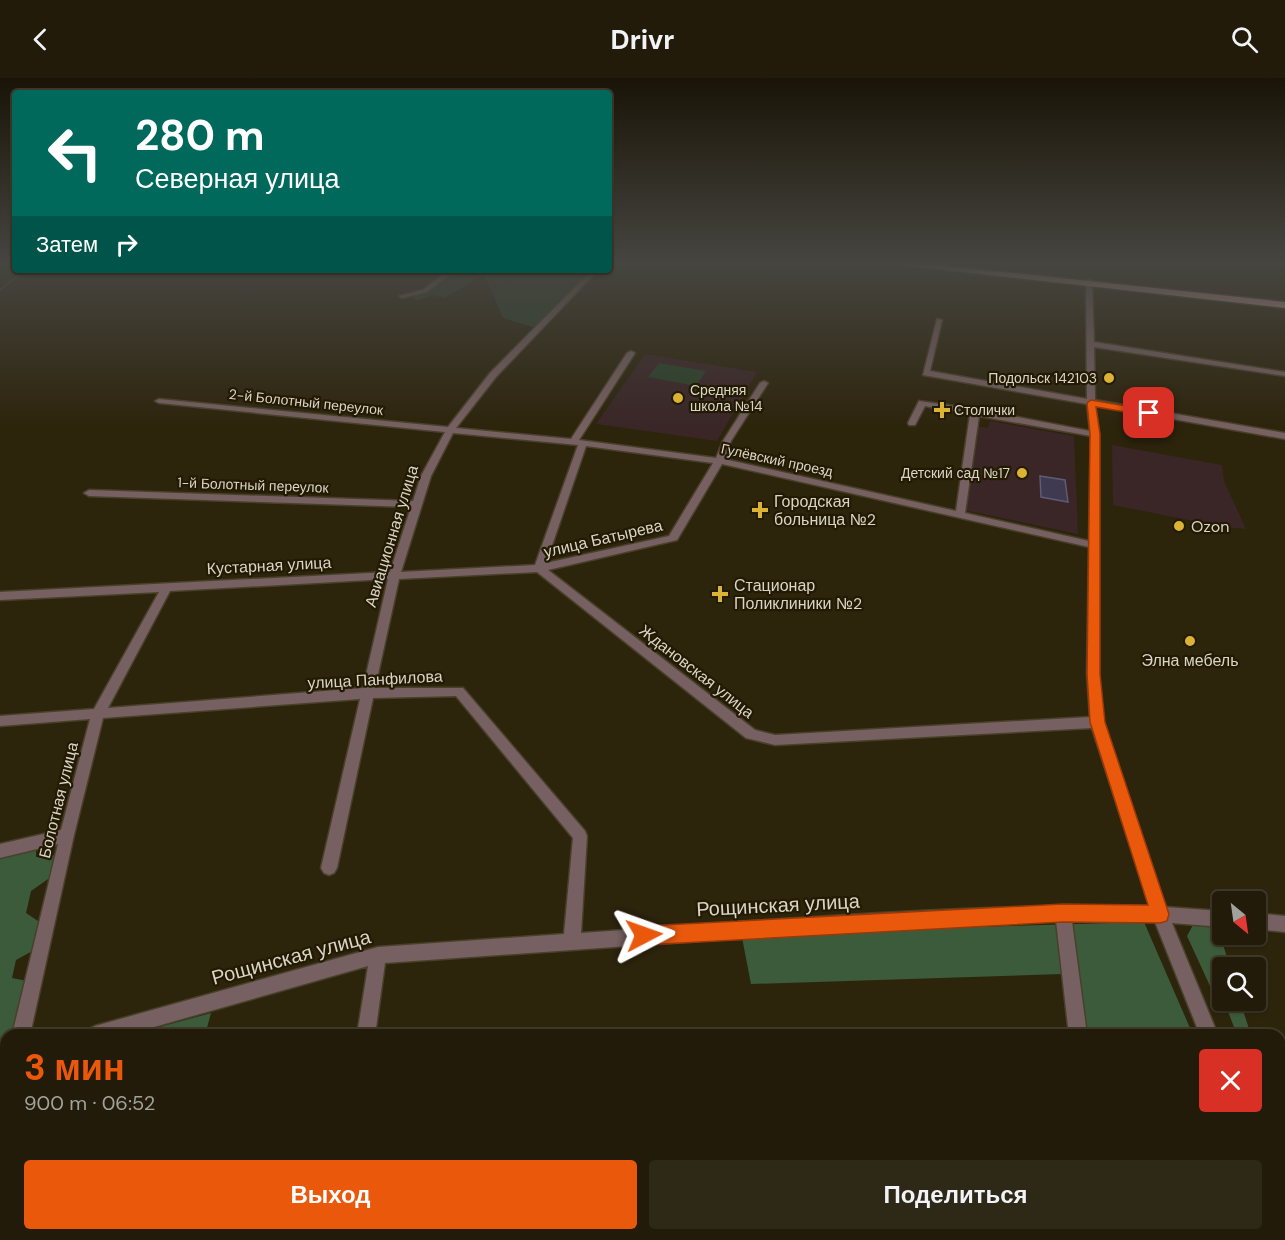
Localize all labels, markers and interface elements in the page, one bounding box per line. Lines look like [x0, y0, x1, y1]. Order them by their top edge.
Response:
text: Drivr [611, 22, 674, 57]
icon: back [24, 23, 57, 56]
icon: search [1228, 23, 1261, 56]
text: 280 m [135, 108, 265, 163]
icon: left [36, 114, 114, 192]
text: Северная улица [135, 161, 340, 196]
icon: right [110, 228, 143, 261]
text: Затем [36, 230, 98, 259]
place label: Подольск 142103 [988, 369, 1097, 387]
marker: Подольск 142103 [1102, 371, 1116, 385]
place label: Средняя школа №14 [690, 381, 763, 415]
street label: 2-й Болотный переулок [228, 385, 385, 419]
pin [1123, 387, 1174, 438]
marker: Средняя школа №14 [671, 391, 685, 405]
icon: arrive [1132, 396, 1165, 429]
place label: Столички [954, 401, 1015, 419]
marker: Столички [935, 403, 949, 417]
street label: Гулёвский проезд [719, 439, 835, 481]
street label: Авиационная улица [360, 462, 423, 610]
place label: Детский сад №17 [901, 464, 1010, 482]
marker: Детский сад №17 [1015, 466, 1029, 480]
street label: 1-й Болотный переулок [177, 473, 330, 497]
place label: Городская больница №2 [774, 491, 876, 530]
marker: Городская больница №2 [751, 501, 769, 519]
street label: улица Батырева [542, 515, 665, 562]
place label: Ozon [1191, 516, 1229, 537]
marker: Ozon [1172, 519, 1186, 533]
street label: Кустарная улица [206, 552, 332, 579]
place label: Стационар Поликлиники №2 [734, 575, 862, 614]
marker: Стационар Поликлиники №2 [711, 585, 729, 603]
street label: Ждановская улица [635, 620, 758, 723]
marker: Элна мебель [1183, 634, 1197, 648]
place label: Элна мебель [1141, 650, 1239, 671]
street label: улица Панфилова [307, 665, 443, 694]
street label: Болотная улица [34, 740, 83, 860]
street label: Рощинская улица [696, 888, 861, 922]
north arrow [1212, 891, 1266, 945]
map controls [1212, 891, 1266, 1011]
position arrow [612, 903, 676, 967]
street label: Рощинская улица [209, 923, 374, 991]
button: search [1212, 957, 1266, 1011]
text: 3 мин [24, 1044, 125, 1091]
button: close [1199, 1049, 1262, 1112]
text: 900 m · 06:52 [24, 1090, 155, 1116]
button: Выход [24, 1160, 637, 1229]
button: Поделиться [649, 1160, 1262, 1229]

